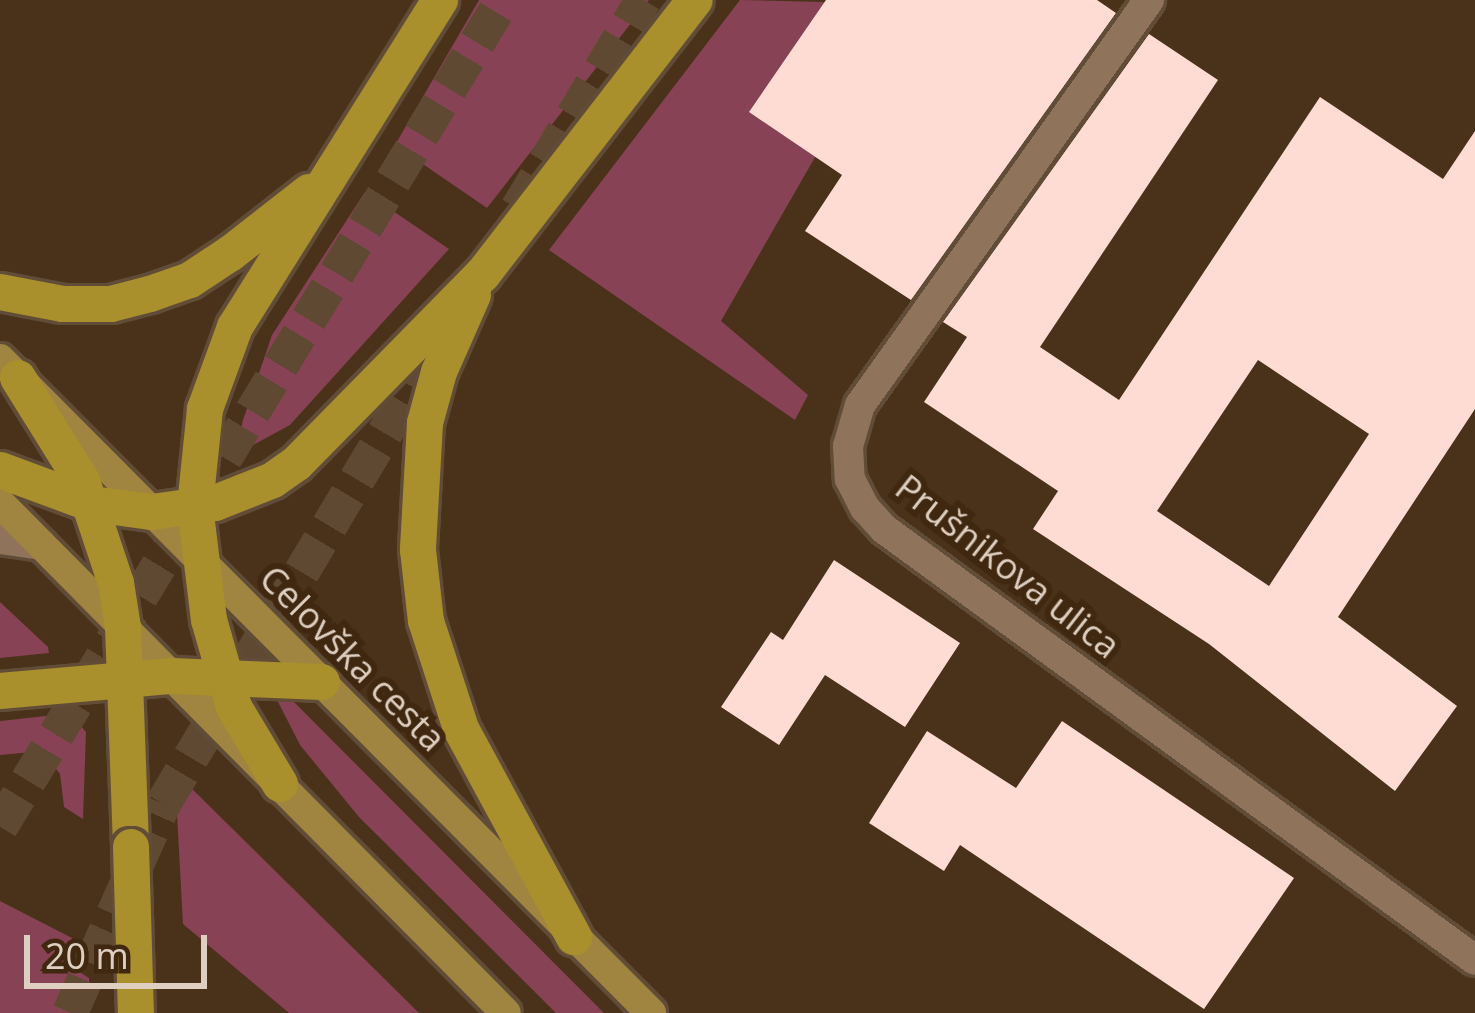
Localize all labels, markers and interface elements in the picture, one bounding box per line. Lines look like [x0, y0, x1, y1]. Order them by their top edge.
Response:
street label: Prušnikova ulica [887, 465, 1129, 667]
street label: Celovška cesta [251, 556, 455, 760]
scale bar [30, 911, 213, 985]
text: 20 m [45, 931, 129, 980]

